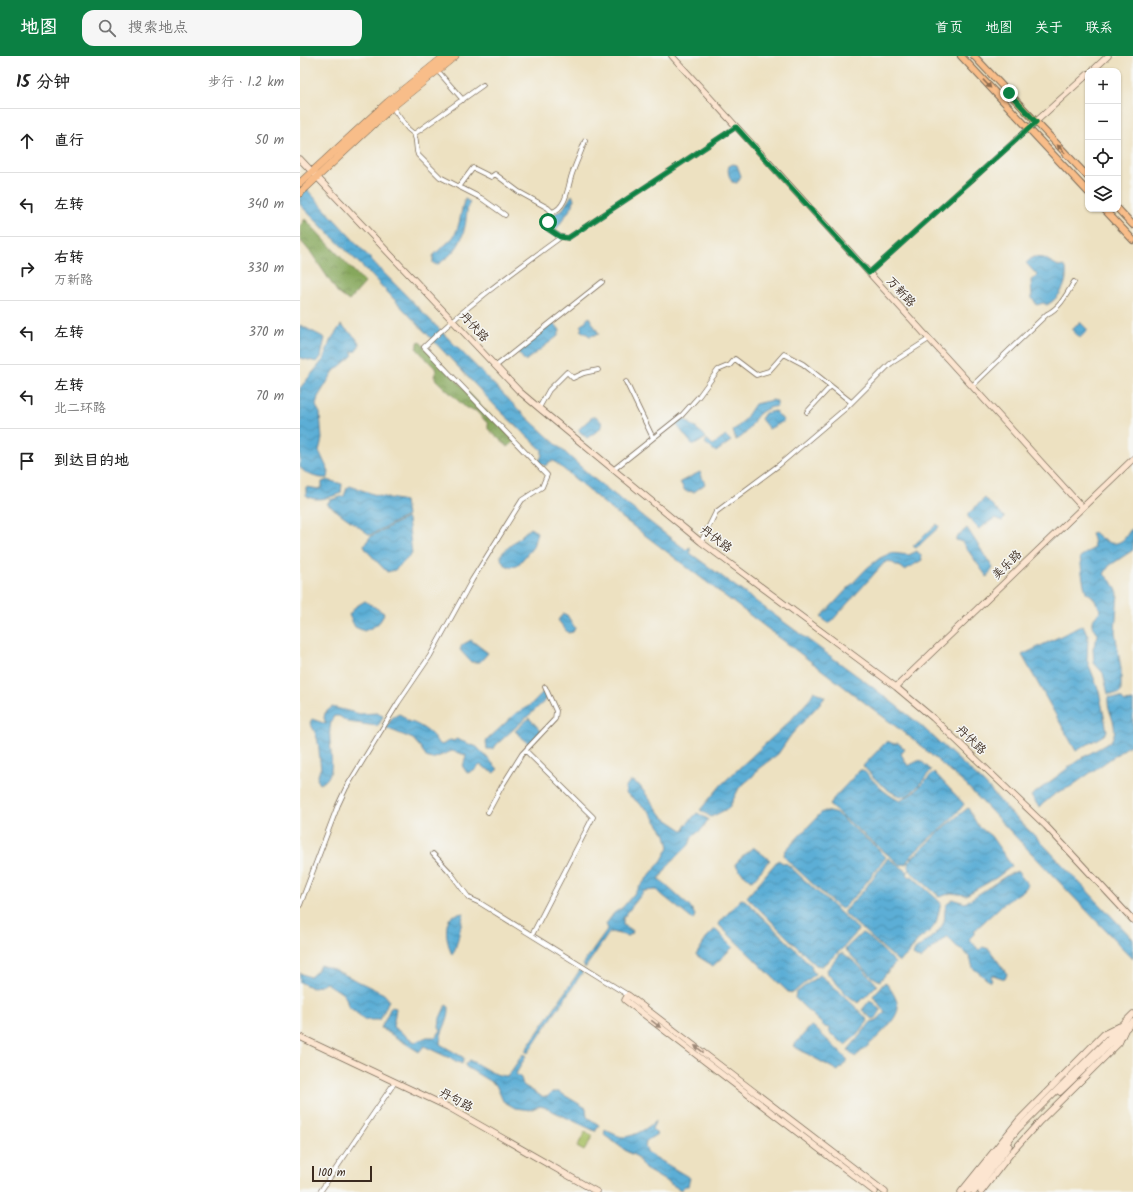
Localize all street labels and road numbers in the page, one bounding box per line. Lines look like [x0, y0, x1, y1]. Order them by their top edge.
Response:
street label: 万新路 [882, 272, 920, 312]
street label: 丹伏路 [455, 307, 493, 347]
street label: 丹伏路 [696, 521, 736, 557]
street label: 美乐路 [987, 546, 1027, 584]
street label: 丹伏路 [951, 721, 991, 759]
street label: 丹句路 [436, 1083, 476, 1117]

